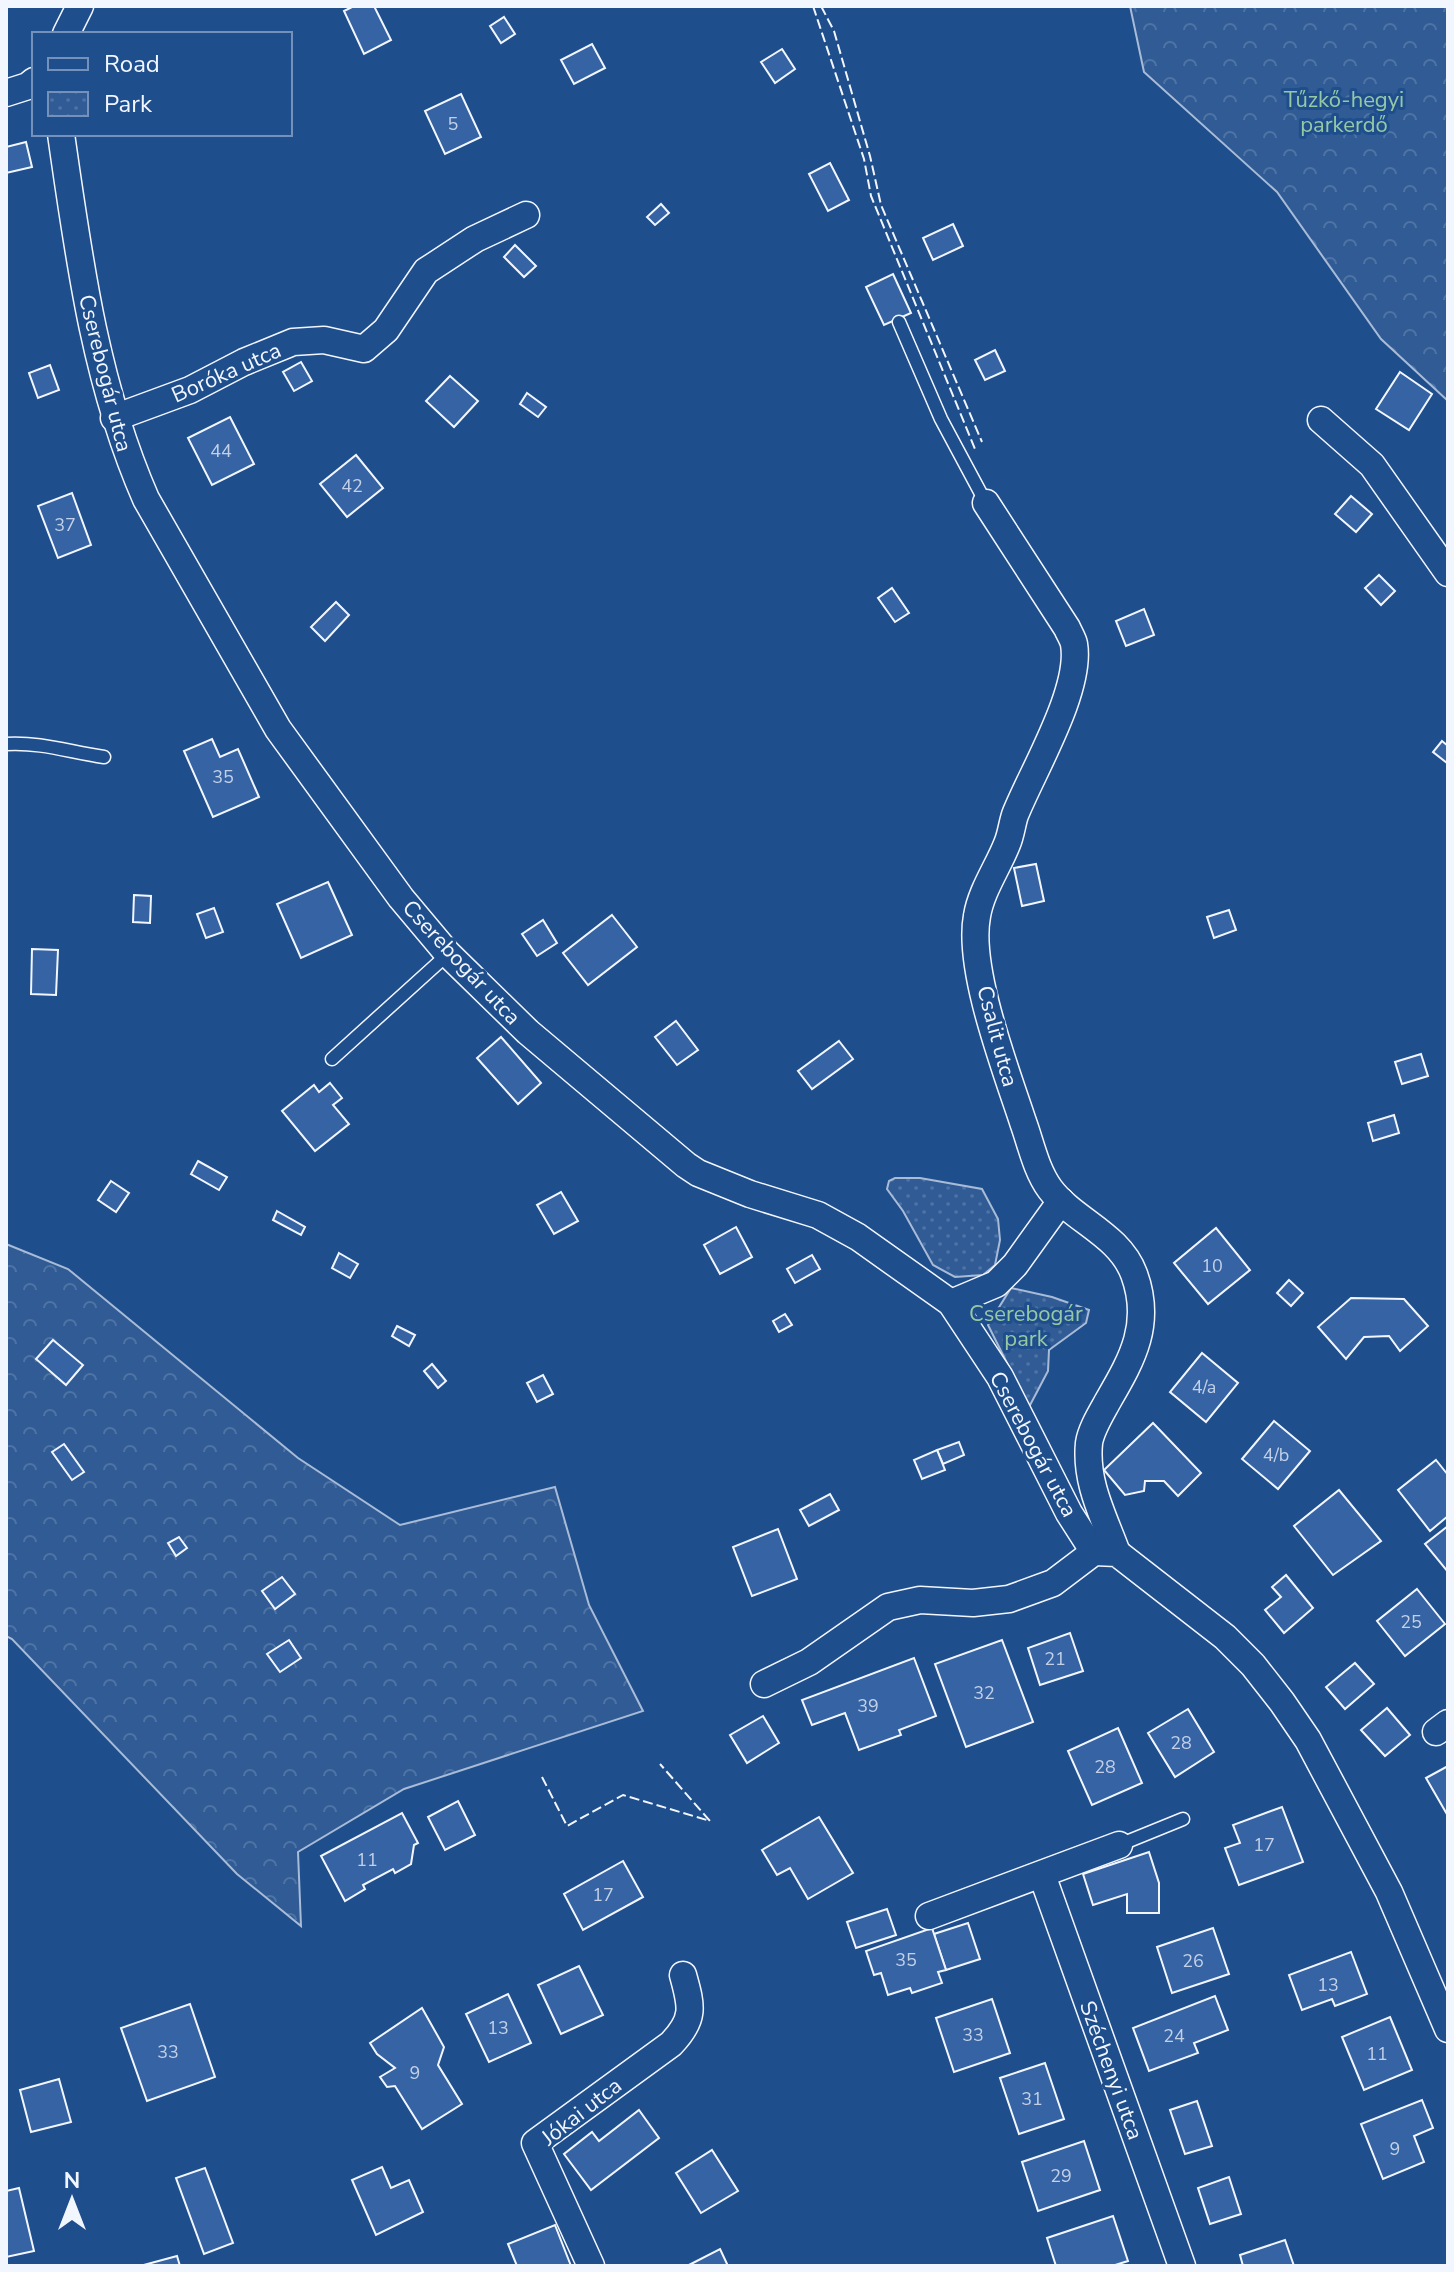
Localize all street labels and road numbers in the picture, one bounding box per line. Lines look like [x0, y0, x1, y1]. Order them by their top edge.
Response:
street label: Cserebogár utca [71, 291, 139, 455]
street label: Boróka utca [167, 335, 286, 410]
street label: Cserebogár utca [395, 894, 527, 1032]
street label: Csalit utca [969, 982, 1025, 1090]
street label: Cserebogár utca [982, 1366, 1084, 1523]
street label: Széchenyi utca [1072, 1997, 1150, 2144]
street label: Jókai utca [534, 2071, 628, 2153]

